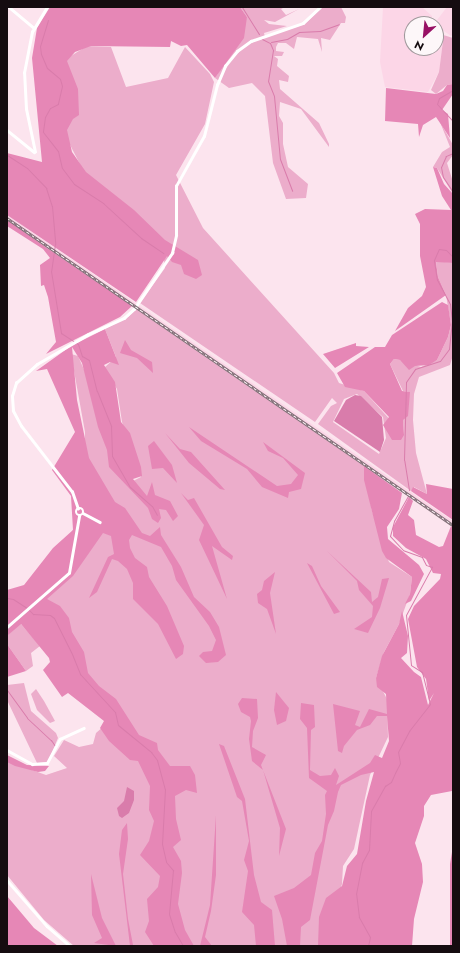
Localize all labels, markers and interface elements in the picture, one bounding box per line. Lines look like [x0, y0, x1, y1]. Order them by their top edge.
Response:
north arrow [404, 16, 444, 56]
text: N [411, 37, 427, 55]

